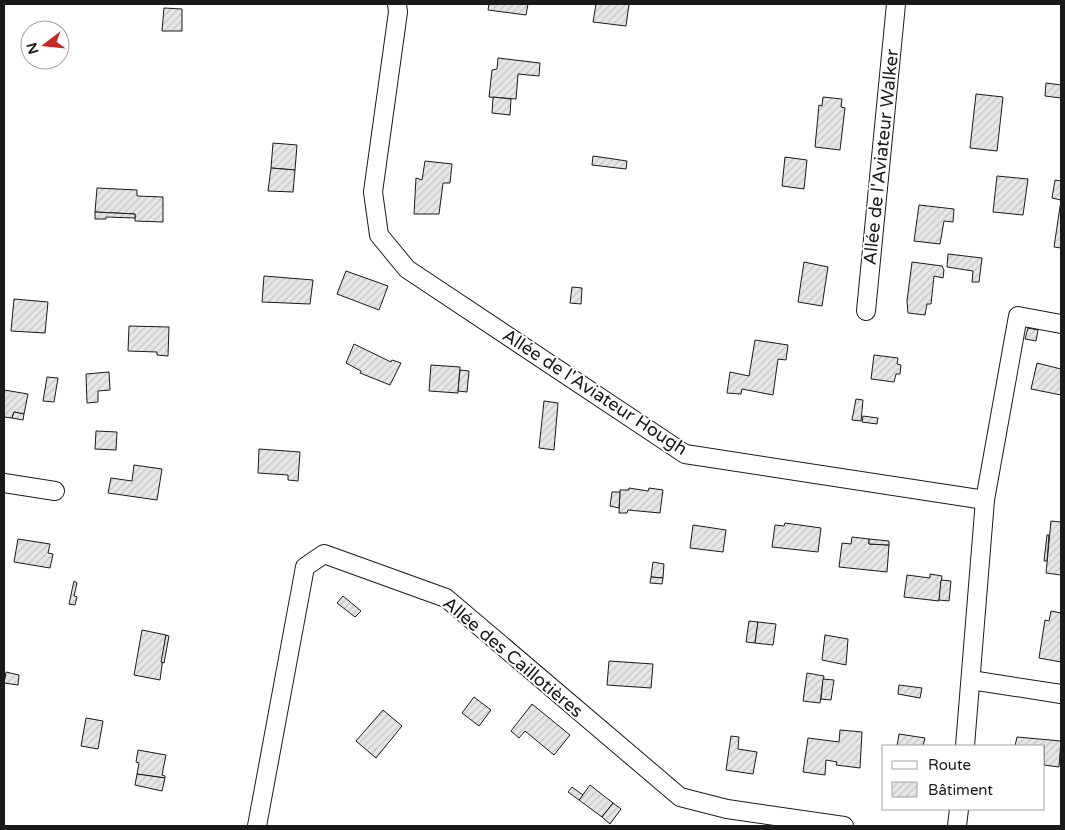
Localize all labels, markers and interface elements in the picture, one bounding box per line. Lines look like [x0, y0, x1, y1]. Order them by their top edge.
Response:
north arrow [20, 20, 70, 70]
text: N [23, 41, 43, 56]
street label: Allée de l'Aviateur Walker [859, 48, 903, 266]
street label: Allée de l'Aviateur Hough [499, 324, 691, 460]
street label: Allée des Caillotières [438, 592, 588, 722]
legend [882, 745, 1045, 810]
text: Route [928, 756, 971, 774]
text: Bâtiment [928, 781, 993, 799]

